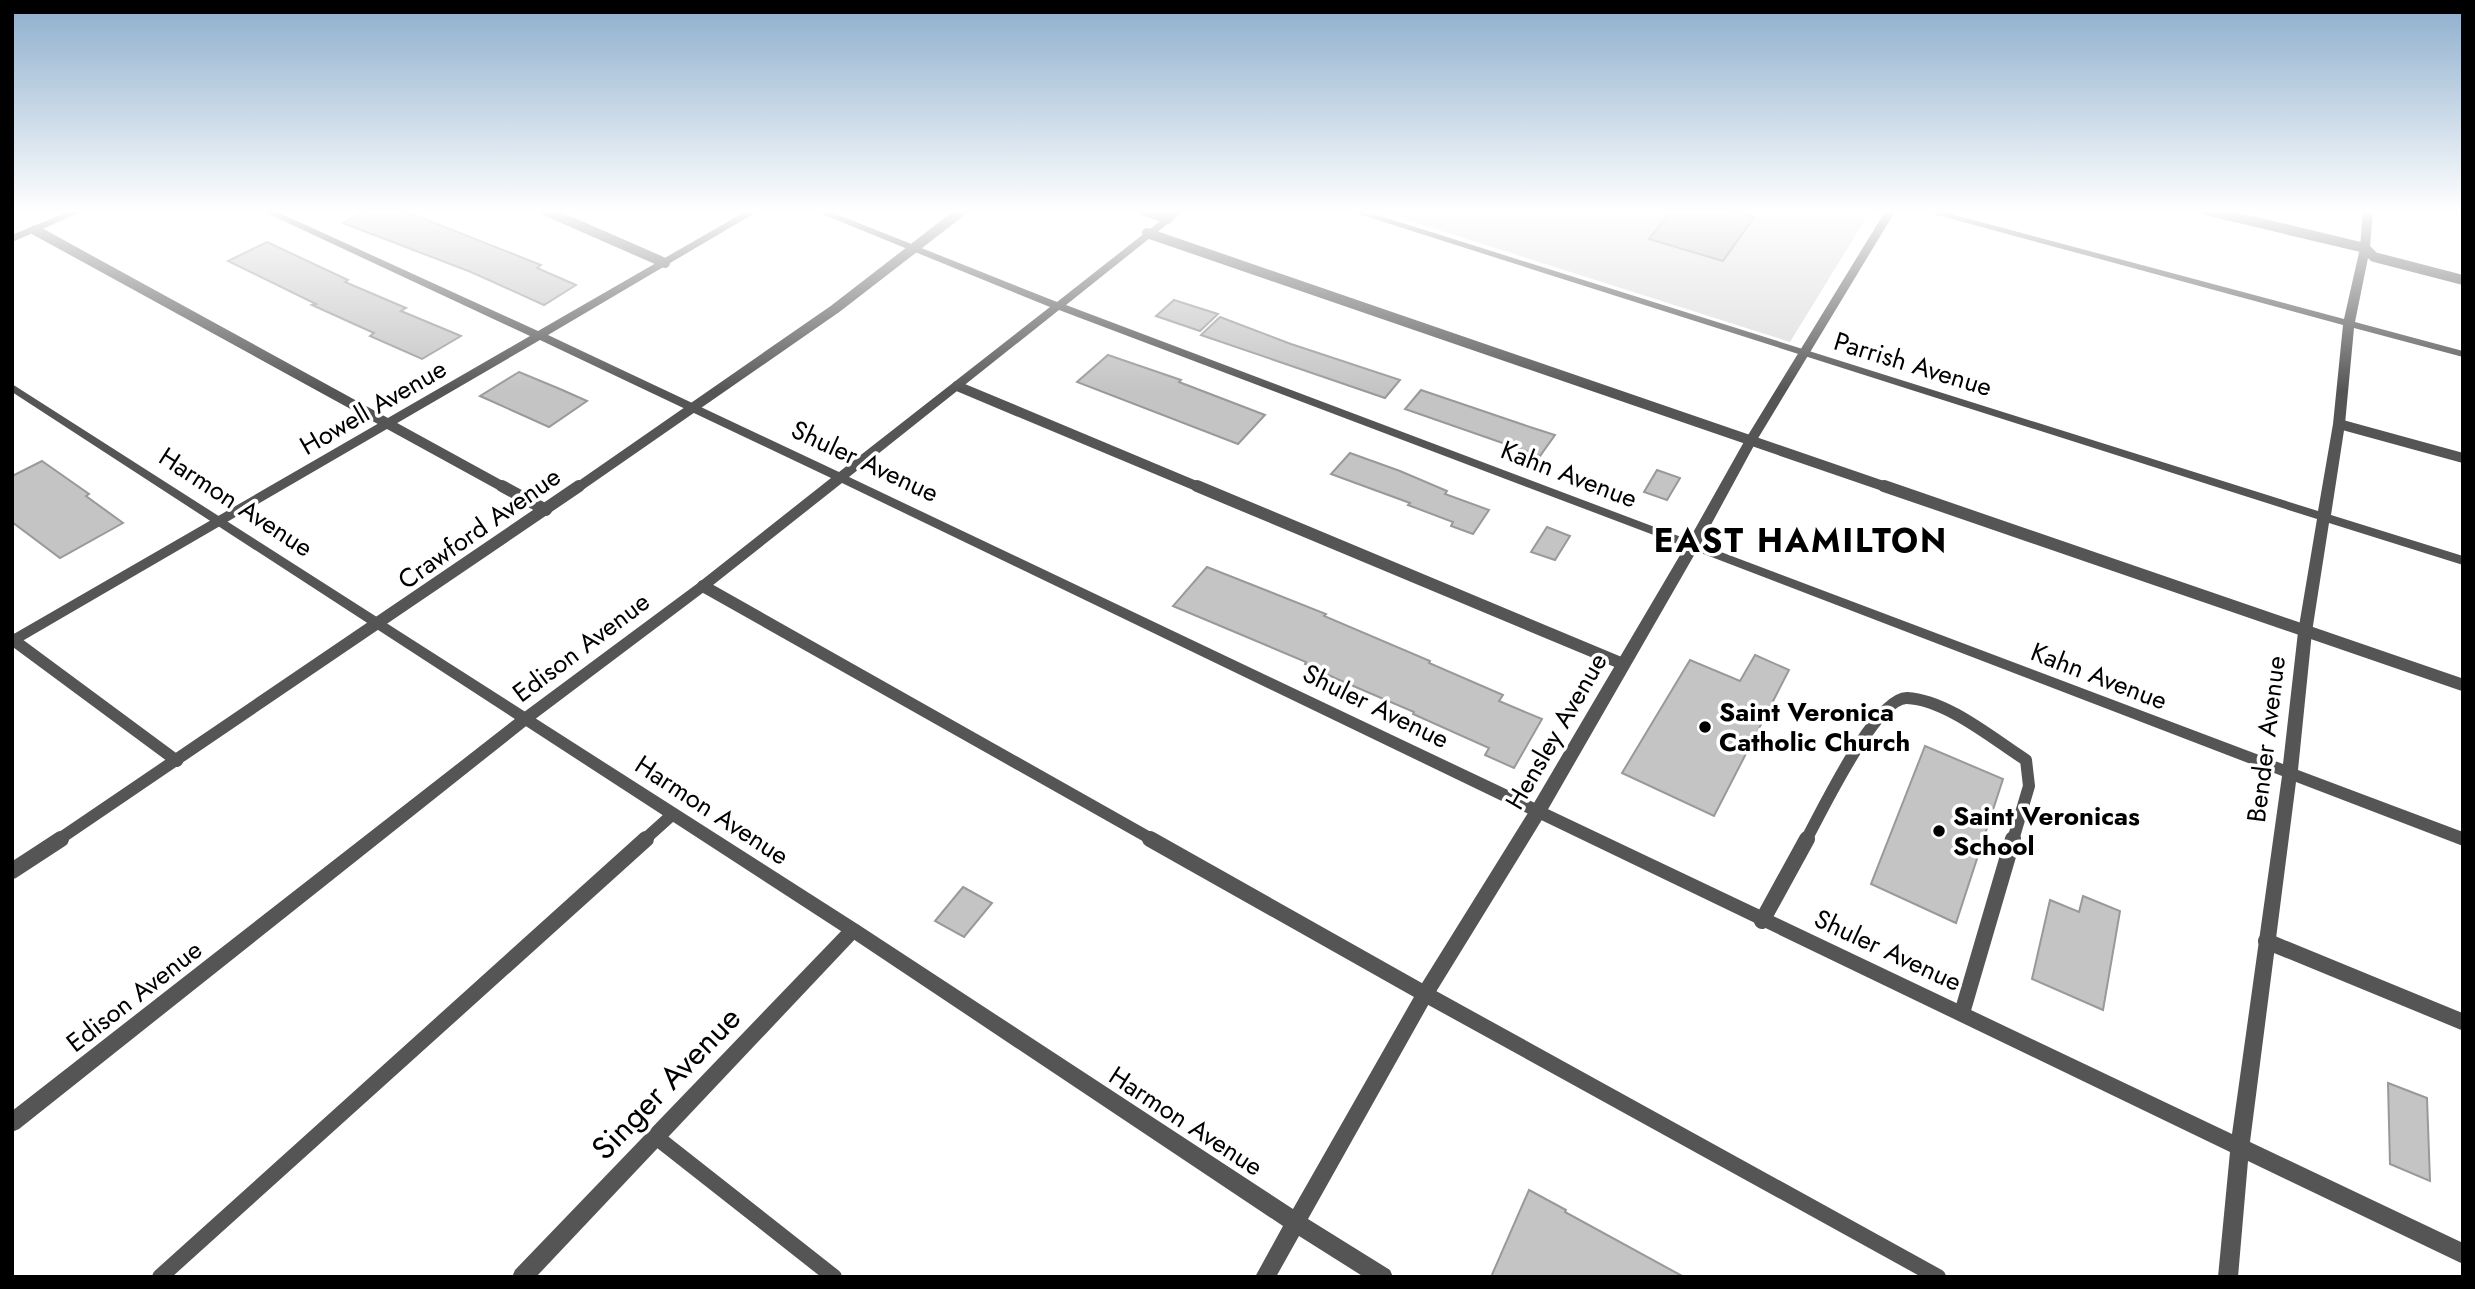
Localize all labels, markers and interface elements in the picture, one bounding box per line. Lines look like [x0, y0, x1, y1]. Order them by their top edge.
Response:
street label: Parrish Avenue [1829, 322, 1997, 406]
street label: Howell Avenue [293, 350, 453, 464]
street label: Shuler Avenue [785, 410, 945, 512]
street label: Kahn Avenue [1495, 431, 1643, 517]
street label: Harmon Avenue [151, 438, 321, 566]
street label: Crawford Avenue [390, 458, 568, 598]
district label: EAST HAMILTON [1654, 517, 1948, 564]
street label: Edison Avenue [504, 583, 658, 711]
street label: Kahn Avenue [2025, 633, 2173, 719]
street label: Hensley Avenue [1496, 646, 1616, 816]
street label: Shuler Avenue [1296, 654, 1456, 758]
street label: Bender Avenue [2237, 654, 2295, 824]
place label: Saint Veronica Catholic Church [1719, 693, 1910, 761]
marker: Saint Veronica Catholic Church [1697, 719, 1713, 735]
street label: Harmon Avenue [627, 746, 797, 874]
place label: Saint Veronicas School [1953, 797, 2140, 865]
marker: Saint Veronicas School [1931, 823, 1947, 839]
street label: Shuler Avenue [1808, 899, 1968, 1001]
street label: Edison Avenue [58, 931, 210, 1061]
street label: Singer Avenue [581, 996, 751, 1170]
street label: Harmon Avenue [1101, 1057, 1271, 1185]

